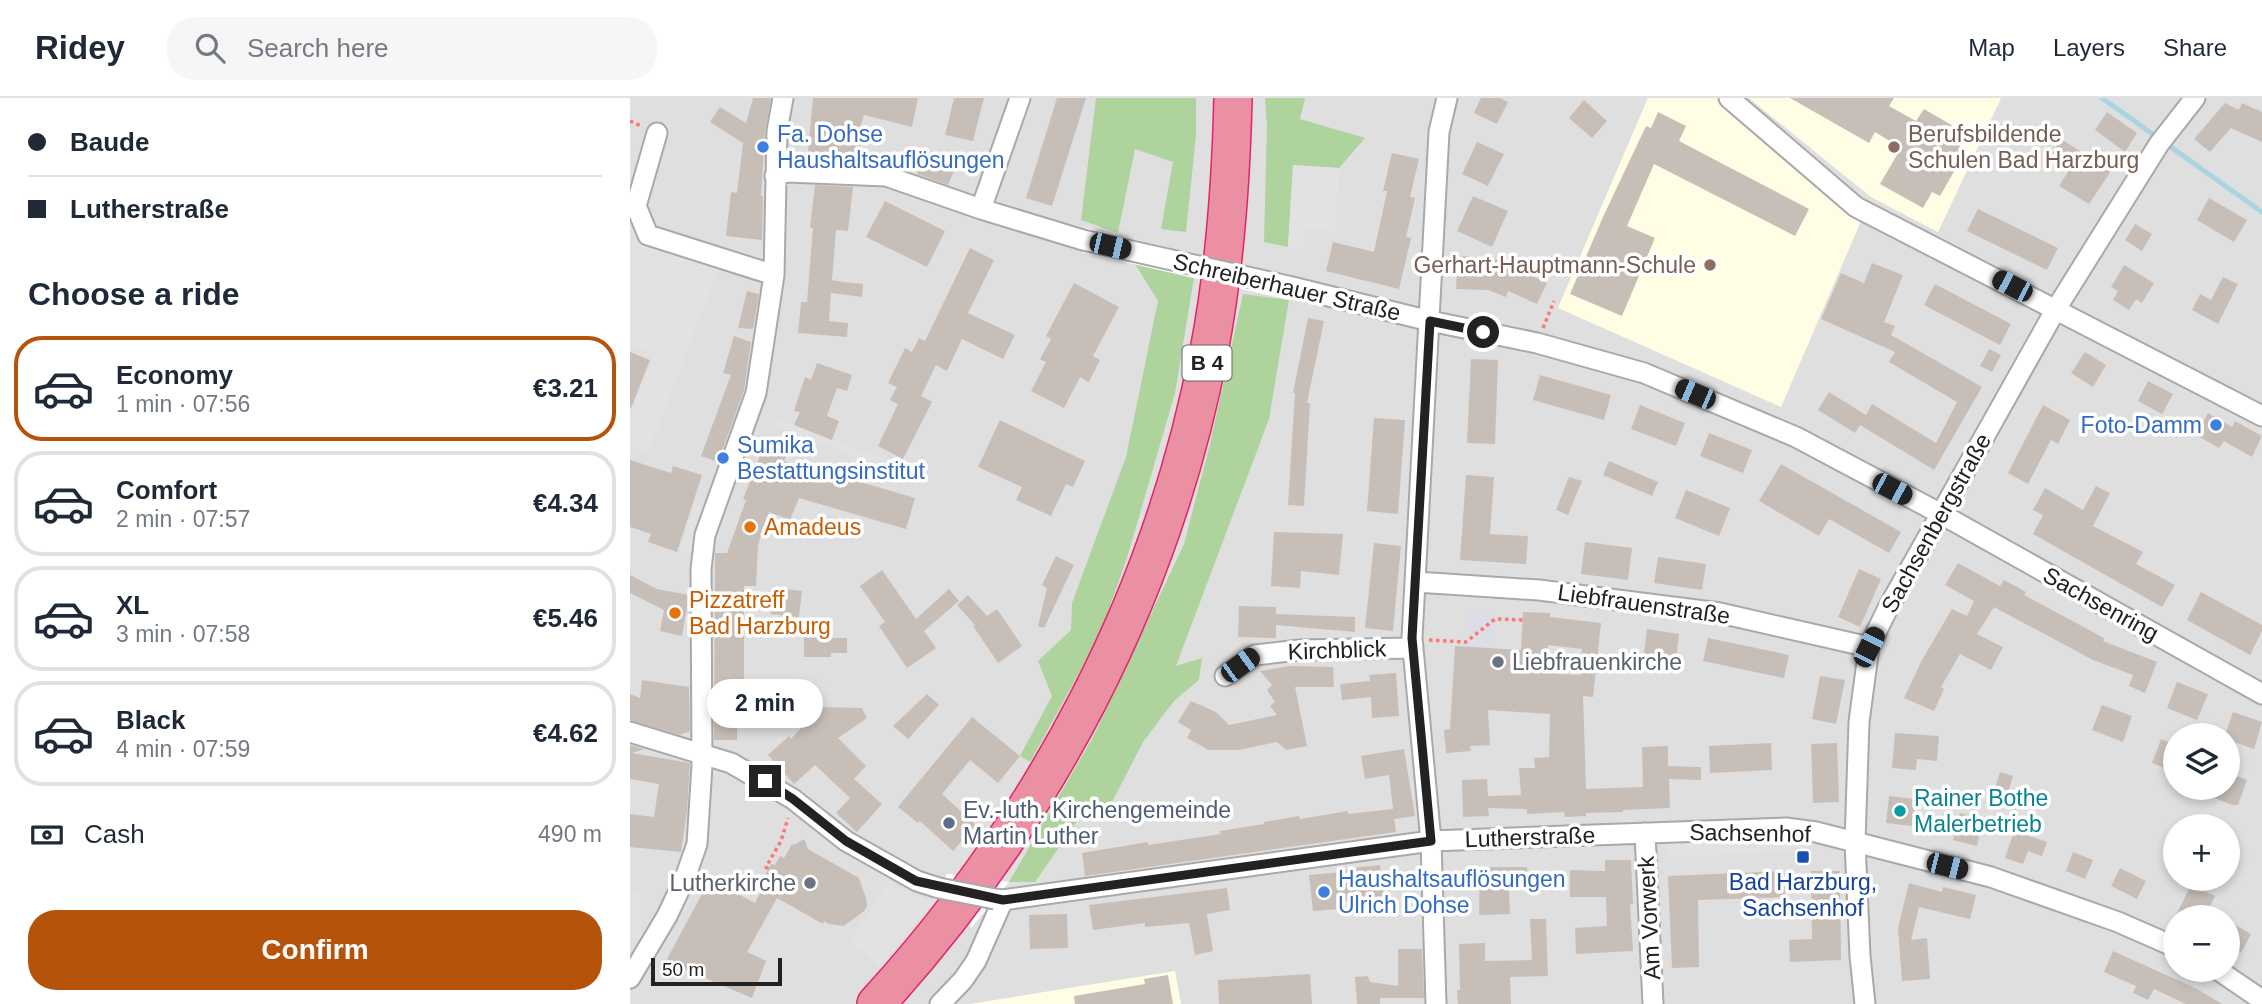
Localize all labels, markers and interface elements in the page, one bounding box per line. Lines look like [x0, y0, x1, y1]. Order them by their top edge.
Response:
search box [167, 17, 657, 80]
text: Ridey [35, 29, 125, 66]
icon: search [191, 29, 229, 67]
text: Search here [247, 33, 389, 63]
text: Map [1968, 34, 2015, 61]
text: Layers [2053, 34, 2125, 61]
text: Share [2163, 34, 2227, 61]
place label: Fa. Dohse Haushaltsauflösungen [777, 121, 1005, 173]
place label: Berufsbildende Schulen Bad Harzburg [1908, 121, 2139, 173]
text: Baude [70, 127, 149, 157]
marker: Fa. Dohse Haushaltsauflösungen [755, 139, 771, 155]
marker: Berufsbildende Schulen Bad Harzburg [1886, 139, 1902, 155]
text: Lutherstraße [70, 194, 229, 224]
car [1088, 231, 1133, 261]
street label: Schreiberhauer Straße [1171, 248, 1403, 326]
place label: Gerhart-Hauptmann-Schule [1413, 252, 1696, 278]
marker: Gerhart-Hauptmann-Schule [1702, 257, 1718, 273]
car [1989, 267, 2036, 305]
text: Choose a ride [28, 276, 240, 312]
route start [1467, 316, 1499, 348]
road number: B 4 [1182, 345, 1232, 380]
icon: car [32, 357, 95, 420]
text: Economy [116, 360, 233, 390]
text: €3.21 [533, 373, 598, 403]
car [1672, 376, 1719, 412]
text: 1 min · 07:56 [116, 391, 250, 417]
place label: Foto-Damm [2081, 412, 2202, 438]
marker: Foto-Damm [2208, 417, 2224, 433]
street label: Sachsenbergstraße [1876, 429, 1996, 617]
place label: Sumika Bestattungsinstitut [737, 432, 926, 484]
marker: Sumika Bestattungsinstitut [715, 450, 731, 466]
car [1869, 470, 1916, 508]
icon: car [32, 472, 95, 535]
text: Comfort [116, 475, 217, 505]
text: €4.34 [533, 488, 598, 518]
text: 2 min · 07:57 [116, 506, 250, 532]
place label: Amadeus [764, 514, 861, 540]
marker: Amadeus [742, 519, 758, 535]
street label: Sachsenring [2039, 562, 2163, 646]
street label: Liebfrauenstraße [1556, 579, 1732, 629]
icon: car [32, 587, 95, 650]
place label: Pizzatreff Bad Harzburg [689, 587, 831, 639]
text: XL [116, 590, 149, 620]
text: €5.46 [533, 603, 598, 633]
marker: Pizzatreff Bad Harzburg [667, 605, 683, 621]
text: 3 min · 07:58 [116, 621, 250, 647]
car [1851, 624, 1888, 670]
street label: Kirchblick [1287, 635, 1387, 665]
car [1217, 644, 1264, 686]
place label: Liebfrauenkirche [1512, 649, 1682, 675]
marker: Liebfrauenkirche [1490, 654, 1506, 670]
callout: 2 min [707, 680, 823, 728]
text: 2 min [735, 690, 795, 716]
icon: car [32, 702, 95, 765]
text: Black [116, 705, 185, 735]
text: €4.62 [533, 718, 598, 748]
map controls [2163, 723, 2240, 982]
button: layers [2163, 723, 2240, 800]
text: 4 min · 07:59 [116, 736, 250, 762]
route end [749, 765, 781, 797]
place label: Rainer Bothe Malerbetrieb [1914, 785, 2048, 837]
place label: Ev.-luth. Kirchengemeinde Martin Luther [963, 797, 1231, 849]
marker: Rainer Bothe Malerbetrieb [1892, 803, 1908, 819]
button: + [2163, 814, 2240, 891]
marker: Ev.-luth. Kirchengemeinde Martin Luther [941, 815, 957, 831]
icon: cash [28, 816, 66, 854]
text: Cash [84, 819, 145, 849]
street label: Sachsenhof [1689, 819, 1812, 847]
text: 490 m [538, 821, 602, 847]
street label: Lutherstraße [1464, 822, 1596, 852]
marker: Bad Harzburg, Sachsenhof [1795, 849, 1811, 865]
car [1925, 851, 1970, 881]
street label: Am Vorwerk [1633, 855, 1665, 981]
place label: Haushaltsauflösungen Ulrich Dohse [1338, 866, 1566, 918]
place label: Bad Harzburg, Sachsenhof [1729, 869, 1877, 921]
place label: Lutherkirche [669, 870, 796, 896]
marker: Lutherkirche [802, 875, 818, 891]
marker: Haushaltsauflösungen Ulrich Dohse [1316, 884, 1332, 900]
button: − [2163, 905, 2240, 982]
button: Confirm [28, 910, 602, 990]
scale bar [651, 955, 782, 987]
text: 50 m [662, 959, 704, 980]

